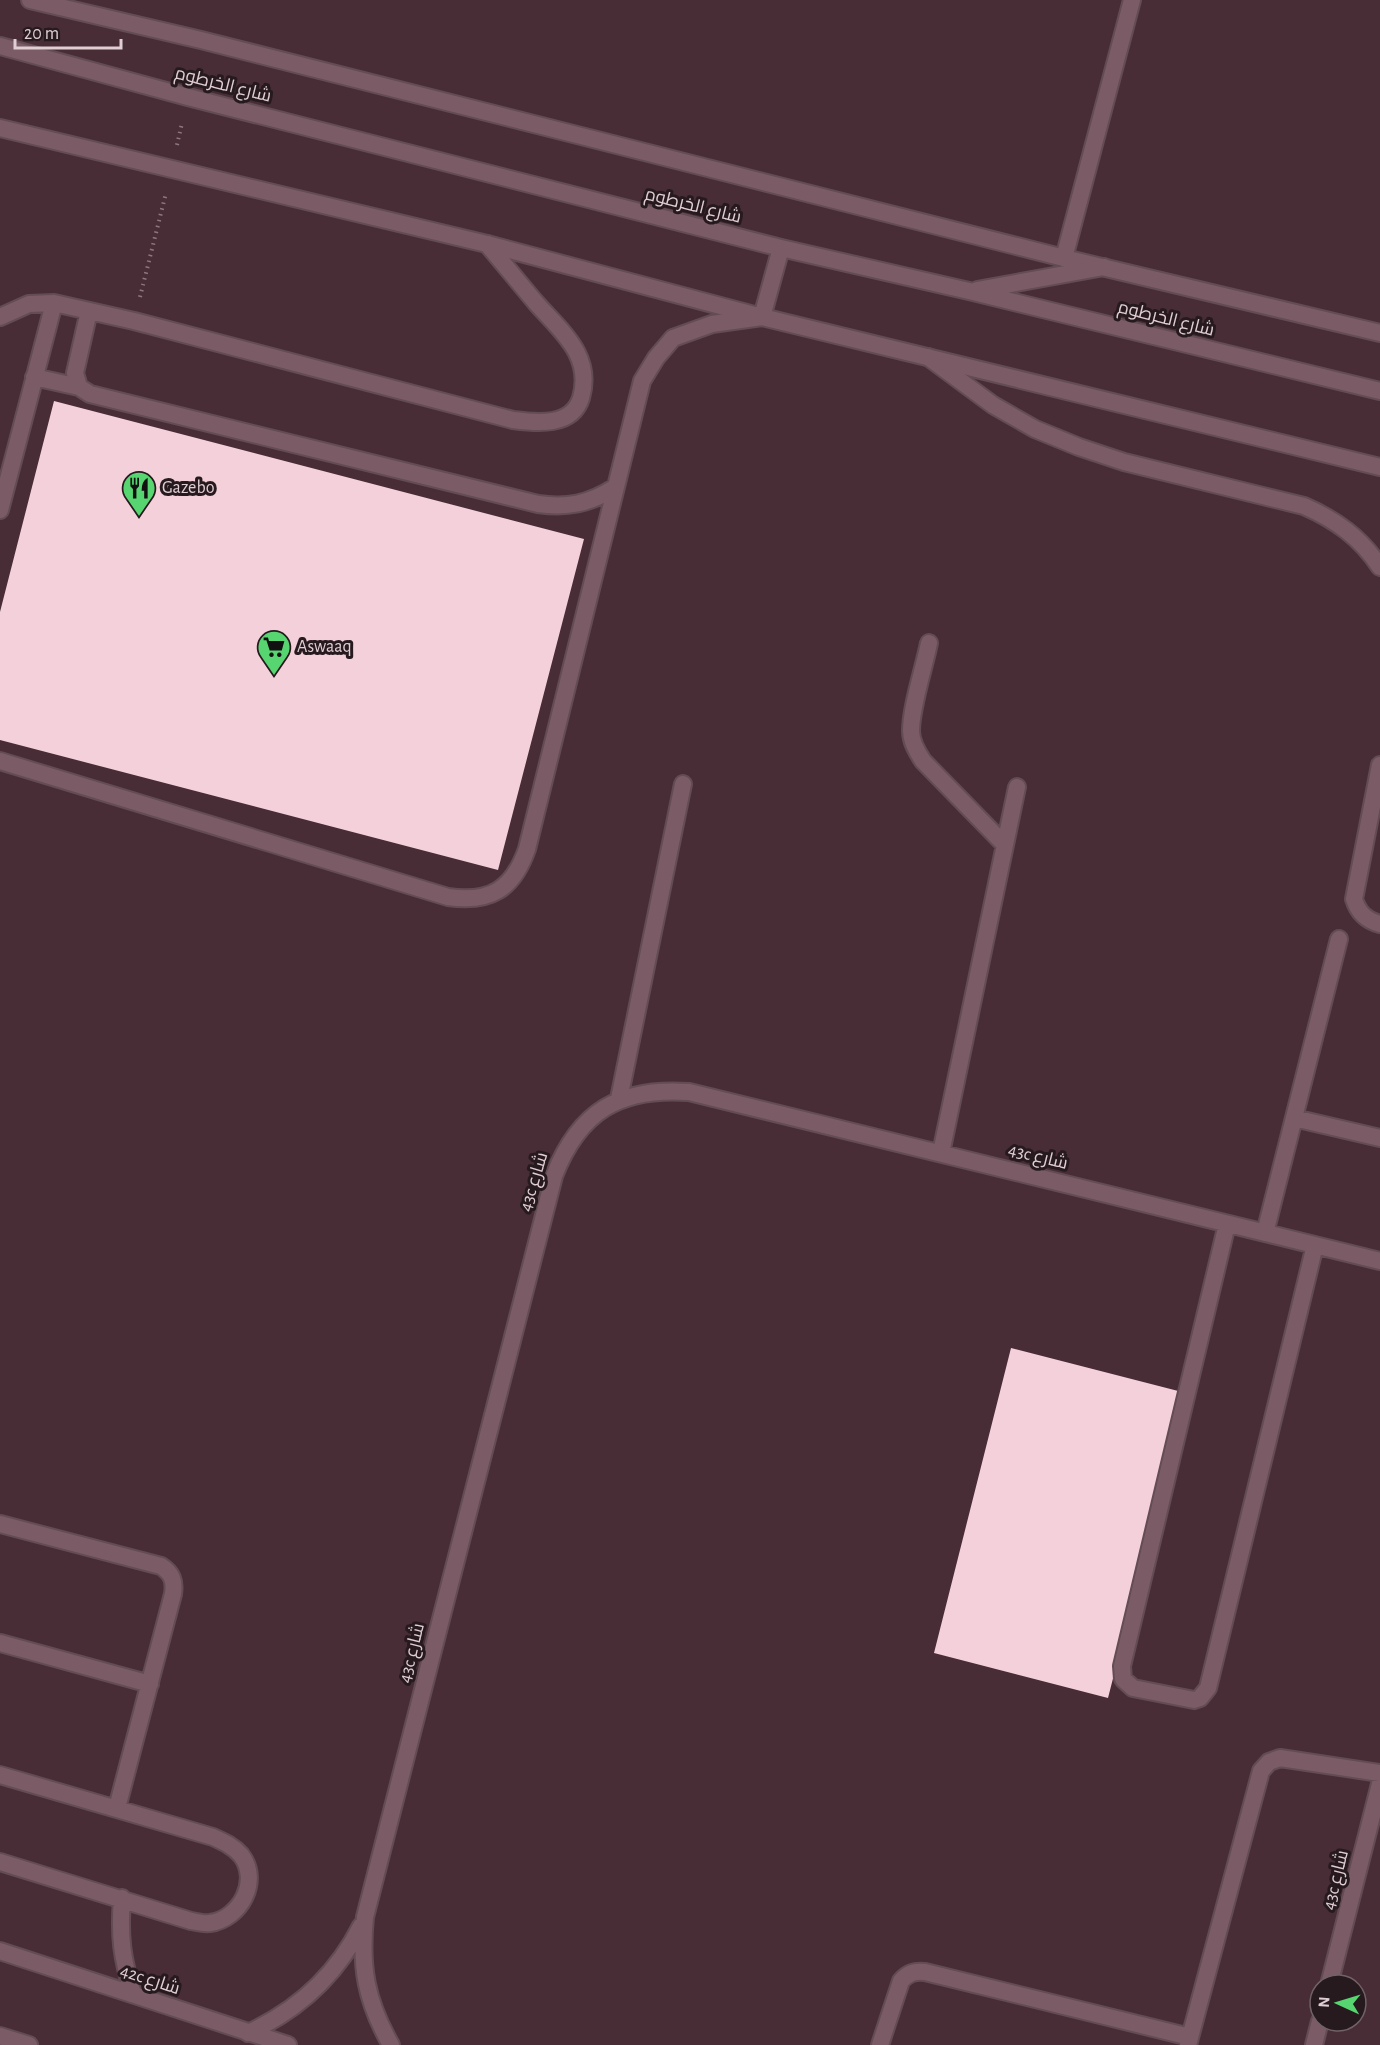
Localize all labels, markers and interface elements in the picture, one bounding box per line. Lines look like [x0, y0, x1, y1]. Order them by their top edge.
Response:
scale bar [15, 12, 122, 50]
text: 20 m [24, 25, 59, 43]
street label: شارع الخرطوم [172, 63, 273, 108]
street label: شارع الخرطوم [642, 184, 743, 229]
street label: شارع الخرطوم [1115, 297, 1216, 342]
restaurant icon: Gazebo [121, 470, 157, 517]
place label: Gazebo [162, 479, 215, 497]
supermarket icon: Aswaaq [256, 629, 292, 676]
place label: Aswaaq [297, 638, 352, 656]
street label: 43c شارع [1006, 1140, 1070, 1175]
street label: 43c شارع [516, 1150, 553, 1214]
street label: 43c شارع [395, 1621, 430, 1685]
street label: 43c شارع [1319, 1848, 1354, 1912]
street label: 42c شارع [117, 1961, 182, 2000]
north arrow [1308, 1973, 1368, 2033]
text: N [1316, 1996, 1332, 2008]

